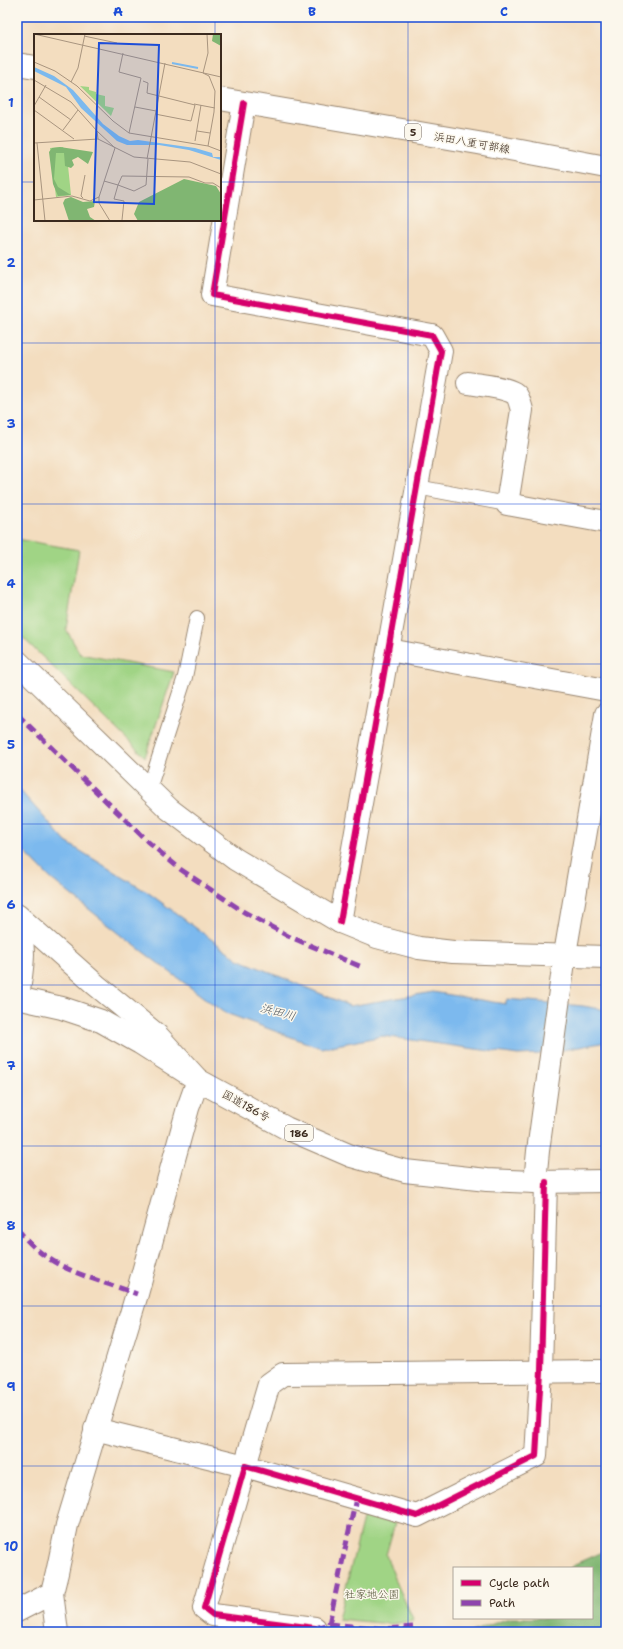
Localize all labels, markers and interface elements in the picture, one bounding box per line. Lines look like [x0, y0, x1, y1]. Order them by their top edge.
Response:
text: A [113, 3, 123, 20]
text: B [308, 3, 316, 20]
text: C [500, 3, 508, 20]
inset map [34, 34, 221, 221]
text: 1 [8, 94, 14, 111]
road number: 5 [405, 124, 421, 140]
street label: 浜田八重可部線 [433, 129, 511, 157]
text: 2 [6, 254, 16, 271]
text: 3 [6, 415, 16, 432]
text: 4 [6, 575, 16, 592]
text: 5 [7, 736, 15, 753]
text: 6 [6, 896, 16, 913]
water label: 浜田川 [259, 1000, 297, 1024]
text: 7 [6, 1057, 16, 1074]
street label: 国道186号 [219, 1087, 273, 1125]
road number: 186 [285, 1125, 313, 1141]
text: 8 [6, 1217, 16, 1234]
text: 9 [6, 1378, 16, 1395]
text: 10 [4, 1538, 18, 1555]
legend [453, 1567, 593, 1619]
text: Cycle path [489, 1575, 550, 1591]
park label: 社家地公園 [345, 1587, 400, 1602]
text: Path [489, 1595, 515, 1611]

